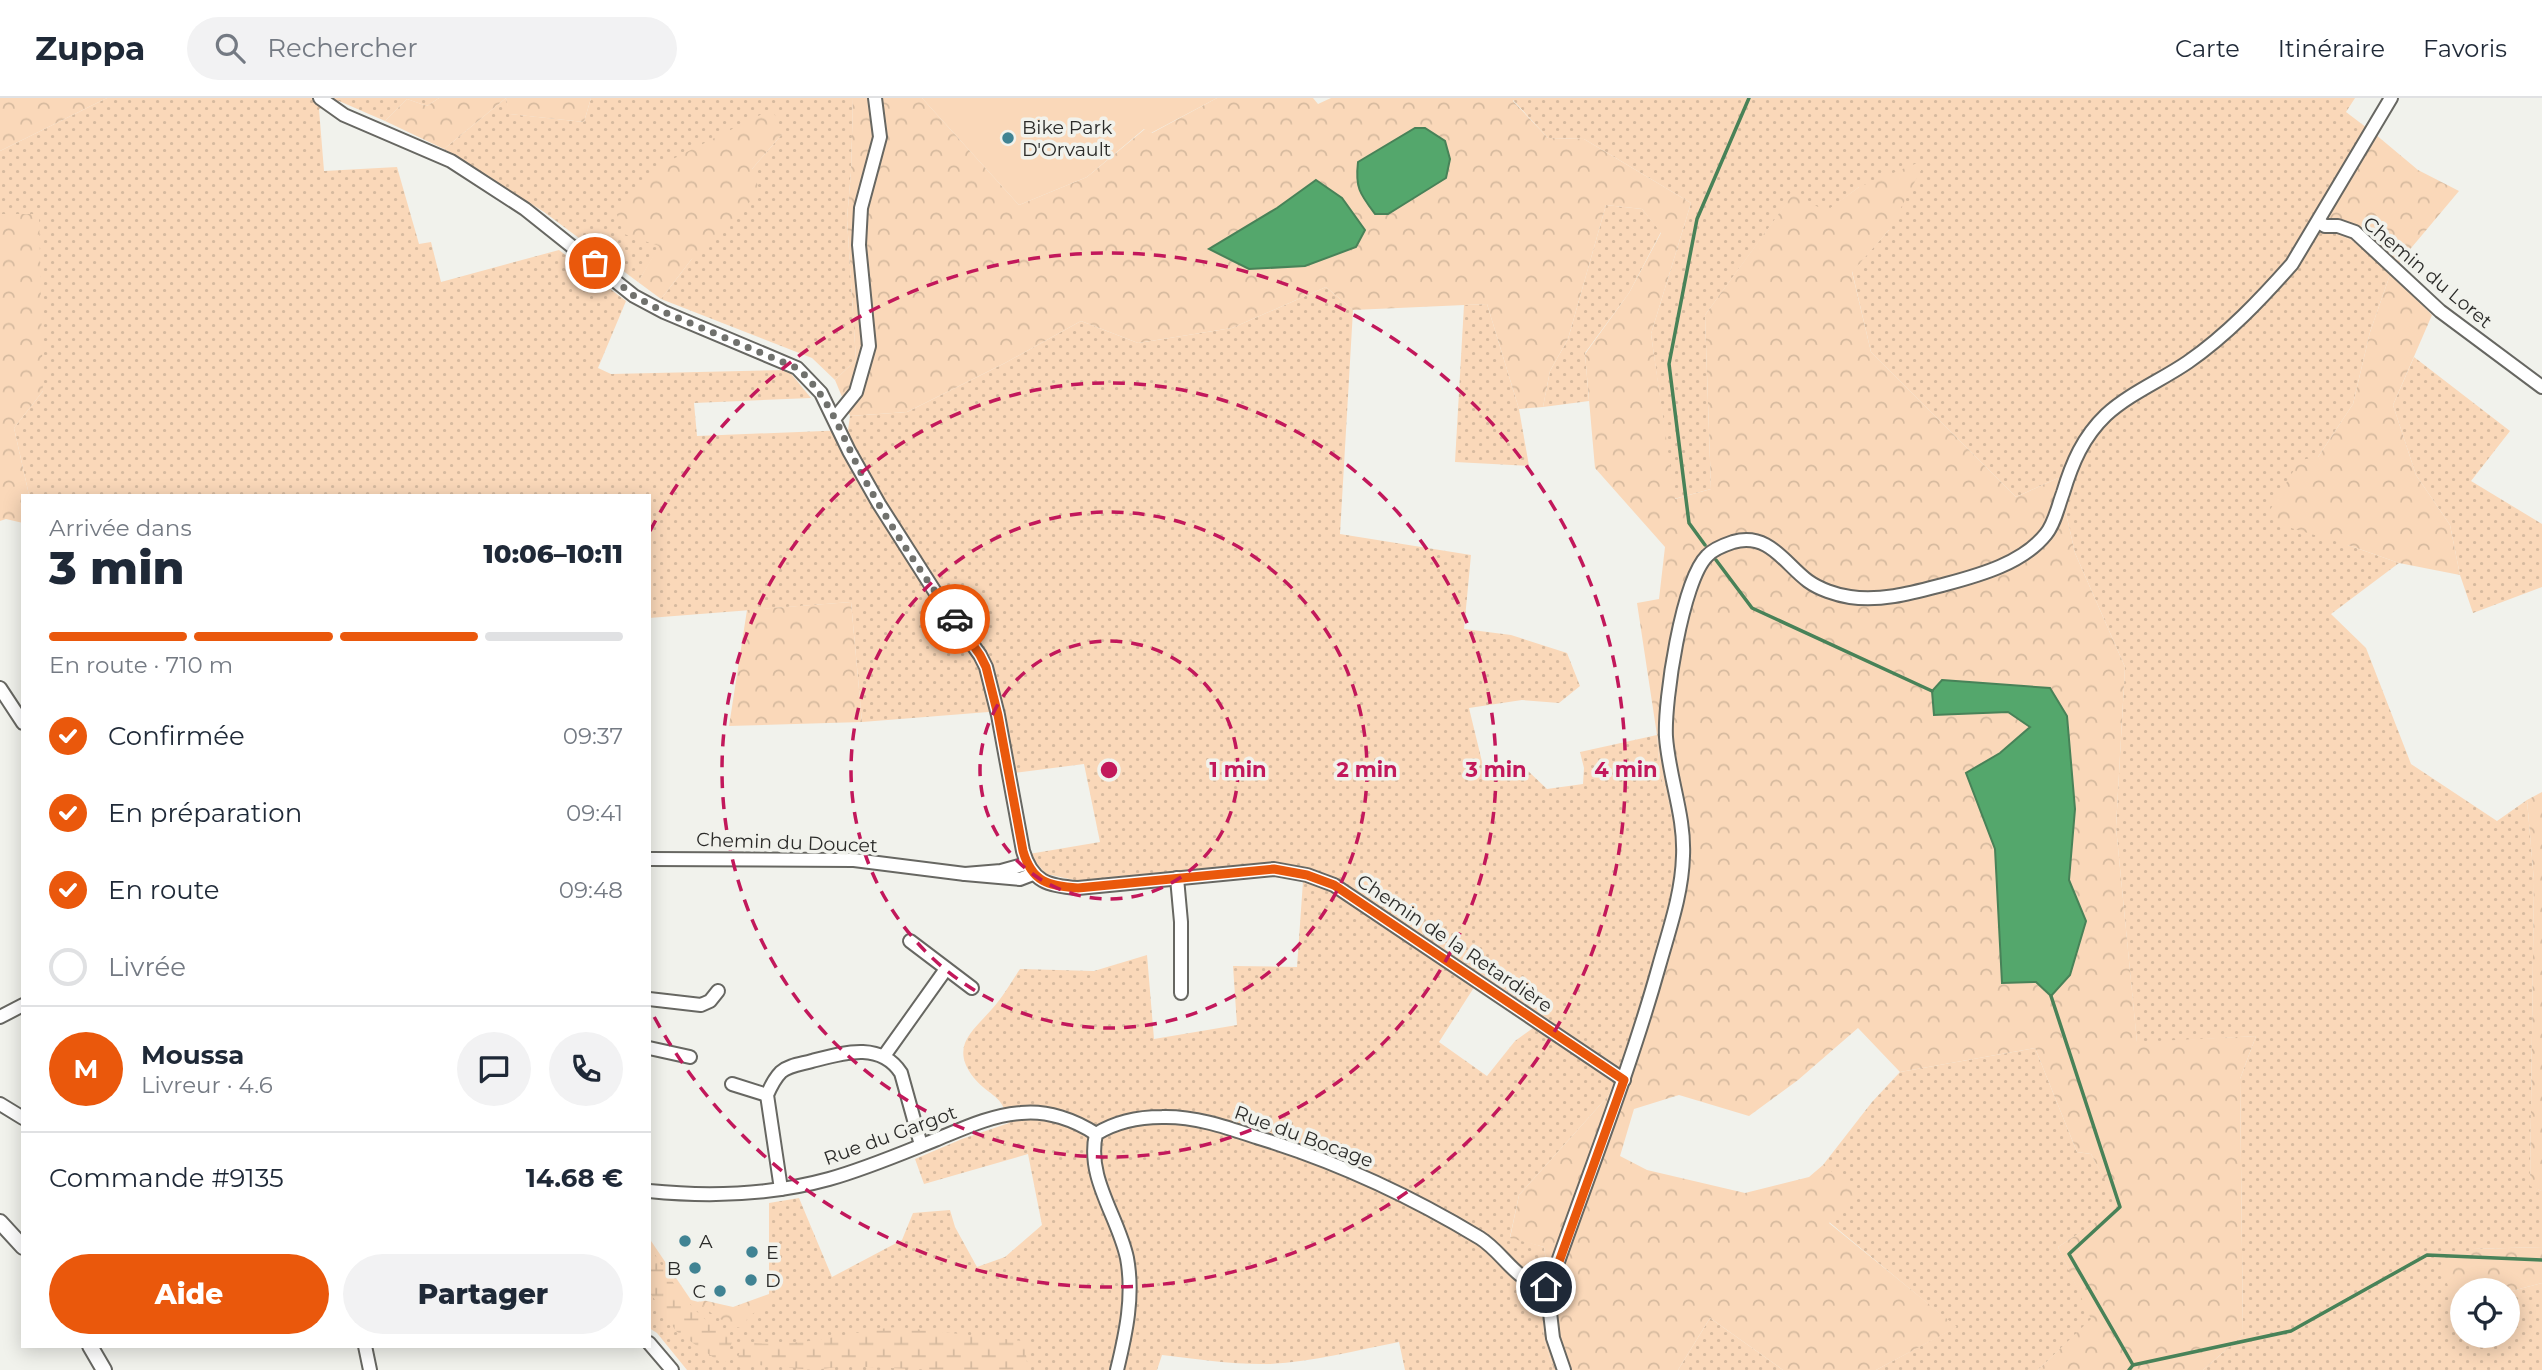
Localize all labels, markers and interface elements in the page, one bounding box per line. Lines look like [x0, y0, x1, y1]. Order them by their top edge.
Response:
search box [187, 17, 677, 80]
text: Zuppa [35, 28, 145, 68]
icon: search [211, 29, 249, 67]
text: Rechercher [267, 32, 418, 64]
text: Carte [2175, 34, 2240, 63]
text: Itinéraire [2278, 34, 2385, 63]
text: Favoris [2423, 34, 2507, 63]
place label: Bike Park D'Orvault [1022, 116, 1113, 161]
marker: Bike Park D'Orvault [1000, 130, 1016, 146]
street label: Chemin du Loret [2359, 212, 2497, 333]
pin [565, 233, 625, 293]
icon: bag [576, 244, 614, 282]
text: Arrivée dans [49, 514, 192, 542]
text: 10:06–10:11 [483, 538, 623, 570]
text: 3 min [49, 539, 185, 596]
courier [920, 584, 990, 654]
icon: car [936, 600, 974, 638]
text: En route · 710 m [49, 651, 233, 679]
icon: check [49, 717, 87, 755]
text: Confirmée [108, 720, 245, 752]
text: 09:37 [563, 722, 623, 750]
text: 1 min [1209, 757, 1267, 782]
text: 2 min [1336, 757, 1398, 782]
text: 3 min [1464, 757, 1527, 782]
text: 4 min [1594, 757, 1658, 782]
centre of rings [1097, 758, 1121, 782]
icon: check [49, 794, 87, 832]
text: En préparation [108, 797, 302, 829]
text: 09:41 [566, 799, 623, 827]
street label: Chemin du Doucet [696, 828, 878, 857]
street label: Chemin de la Retardière [1353, 869, 1557, 1018]
icon: check [49, 871, 87, 909]
text: En route [108, 874, 219, 906]
text: 09:48 [559, 876, 623, 904]
text: Livrée [108, 951, 186, 983]
button: chat [457, 1032, 531, 1106]
button: phone [549, 1032, 623, 1106]
text: Moussa [141, 1039, 244, 1071]
text: M [74, 1053, 98, 1085]
text: Livreur · 4.6 [141, 1071, 273, 1099]
street label: Rue du Gargot [821, 1101, 960, 1170]
street label: Rue du Bocage [1231, 1101, 1376, 1172]
text: Commande #9135 [49, 1162, 284, 1194]
text: 14.68 € [526, 1162, 623, 1194]
place label: A [699, 1230, 713, 1253]
marker: A [677, 1233, 693, 1249]
place label: E [766, 1241, 779, 1264]
marker: E [744, 1244, 760, 1260]
button: Aide [49, 1254, 329, 1334]
button: Partager [343, 1254, 623, 1334]
place label: B [667, 1257, 681, 1280]
pin [1516, 1257, 1576, 1317]
marker: B [687, 1260, 703, 1276]
icon: home [1527, 1268, 1565, 1306]
place label: D [765, 1269, 781, 1292]
marker: D [743, 1272, 759, 1288]
map controls [2450, 1278, 2520, 1348]
button: locate [2450, 1278, 2520, 1348]
place label: C [693, 1280, 706, 1303]
marker: C [712, 1283, 728, 1299]

